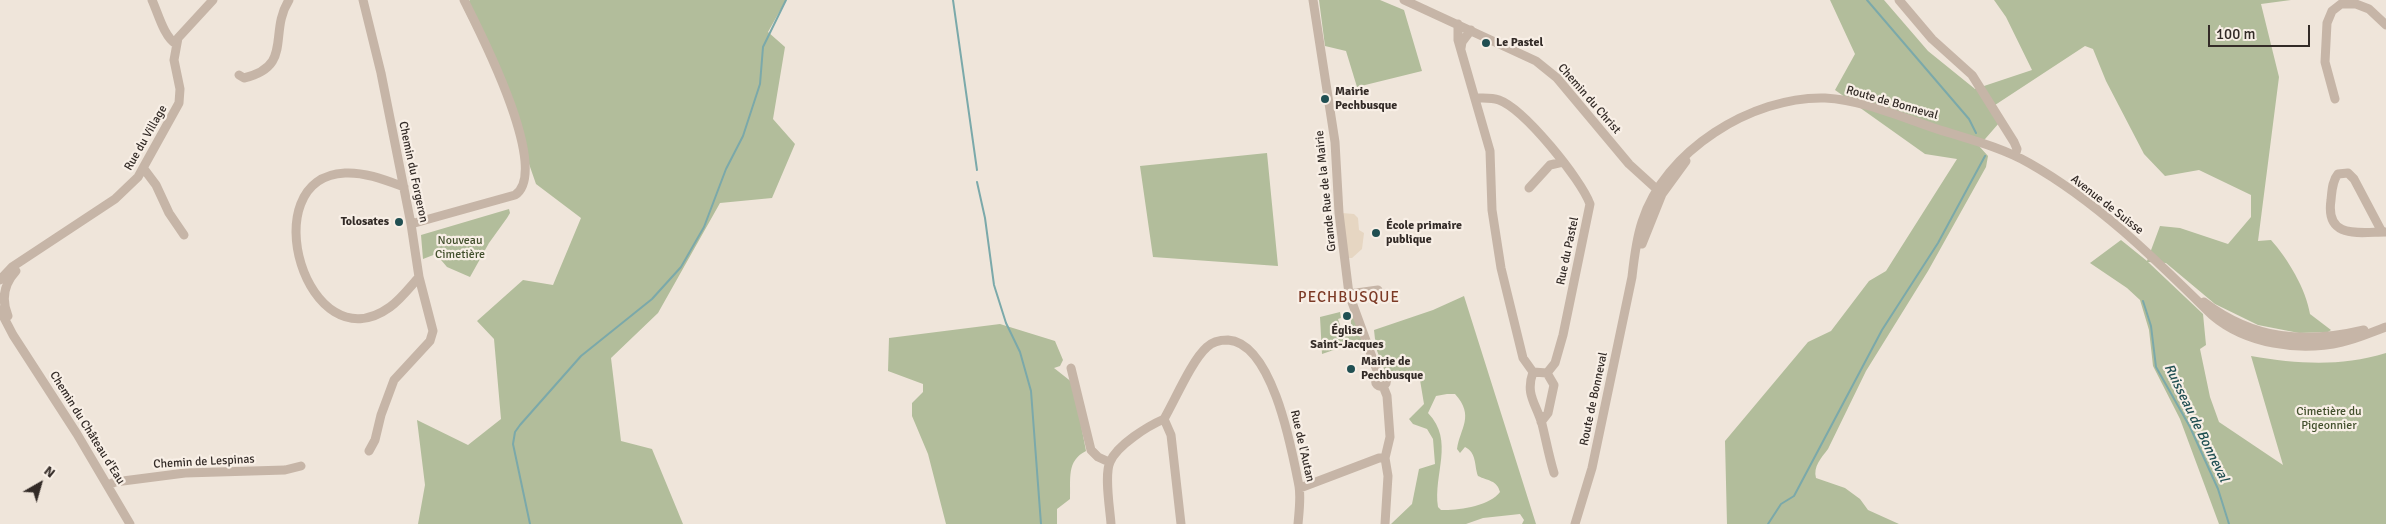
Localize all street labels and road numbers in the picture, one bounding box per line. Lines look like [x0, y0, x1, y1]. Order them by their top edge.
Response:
street label: Chemin du Christ [1555, 61, 1623, 137]
street label: Route de Bonneval [1844, 83, 1940, 123]
street label: Rue du Village [121, 103, 171, 173]
street label: Chemin du Forgeron [395, 120, 431, 224]
street label: Grande Rue de la Mairie [1312, 130, 1340, 252]
street label: Avenue de Suisse [2068, 172, 2146, 238]
street label: Rue du Pastel [1554, 216, 1582, 286]
street label: Route de Bonneval [1577, 351, 1611, 447]
street label: Chemin du Château d'Eau [46, 369, 128, 487]
street label: Rue de l'Autan [1287, 409, 1317, 483]
street label: Chemin de Lespinas [153, 452, 255, 472]

